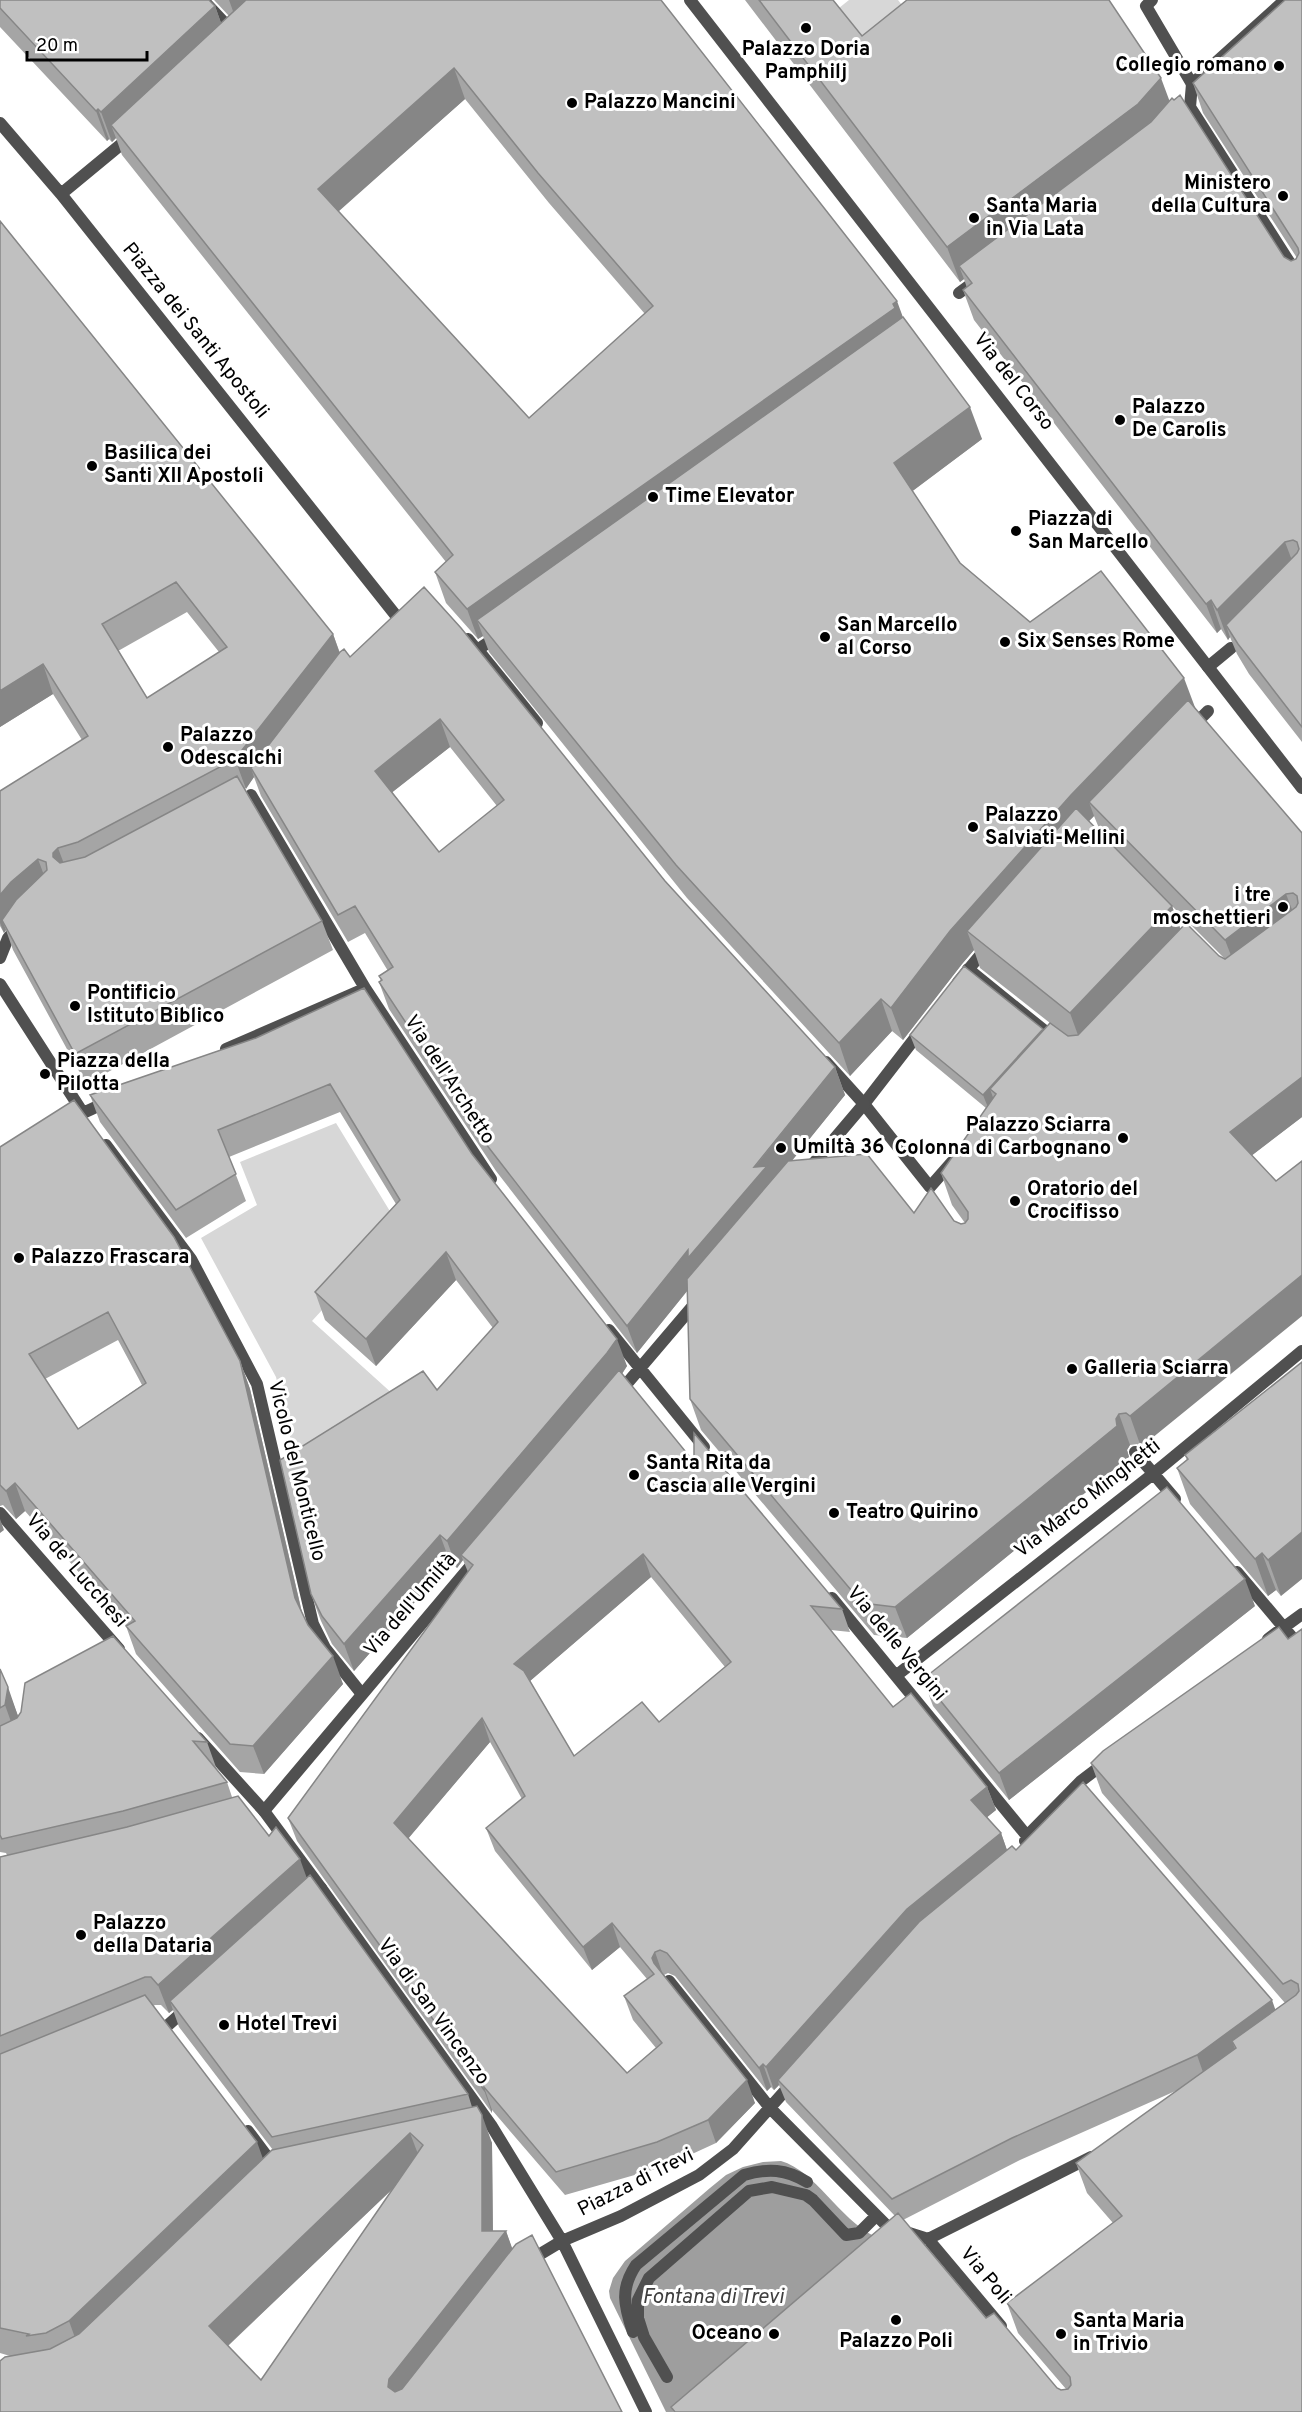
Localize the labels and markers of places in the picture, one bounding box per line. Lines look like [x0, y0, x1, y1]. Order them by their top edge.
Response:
marker: Palazzo Doria Pamphilj [799, 21, 813, 35]
place label: Palazzo Doria Pamphilj [742, 37, 870, 86]
place label: Collegio romano [1115, 53, 1267, 79]
marker: Collegio romano [1272, 59, 1286, 73]
place label: Palazzo Mancini [584, 90, 736, 116]
marker: Palazzo Mancini [565, 96, 579, 110]
place label: Ministero della Cultura [1151, 171, 1271, 220]
marker: Ministero della Cultura [1276, 189, 1290, 203]
place label: Santa Maria in Via Lata [986, 194, 1097, 243]
marker: Santa Maria in Via Lata [967, 211, 981, 225]
place label: Palazzo De Carolis [1132, 395, 1227, 444]
marker: Palazzo De Carolis [1113, 413, 1127, 427]
place label: Basilica dei Santi XII Apostoli [104, 441, 264, 490]
marker: Basilica dei Santi XII Apostoli [85, 459, 99, 473]
place label: Time Elevator [665, 484, 795, 510]
marker: Time Elevator [646, 490, 660, 504]
place label: Piazza di San Marcello [1028, 507, 1149, 556]
marker: Piazza di San Marcello [1009, 524, 1023, 538]
place label: San Marcello al Corso [837, 613, 958, 662]
place label: Six Senses Rome [1017, 629, 1175, 655]
marker: San Marcello al Corso [818, 630, 832, 644]
marker: Six Senses Rome [998, 635, 1012, 649]
place label: Palazzo Odescalchi [180, 723, 282, 772]
marker: Palazzo Odescalchi [161, 740, 175, 754]
place label: Palazzo Salviati-Mellini [985, 803, 1125, 852]
marker: Palazzo Salviati-Mellini [966, 820, 980, 834]
place label: i tre moschettieri [1153, 883, 1271, 932]
marker: i tre moschettieri [1276, 900, 1290, 914]
place label: Pontificio Istituto Biblico [87, 981, 224, 1030]
marker: Pontificio Istituto Biblico [68, 999, 82, 1013]
place label: Piazza della Pilotta [57, 1049, 170, 1098]
marker: Piazza della Pilotta [38, 1067, 52, 1081]
place label: Palazzo Sciarra Colonna di Carbognano [895, 1113, 1111, 1162]
marker: Palazzo Sciarra Colonna di Carbognano [1116, 1131, 1130, 1145]
place label: Umiltà 36 [793, 1135, 884, 1161]
marker: Umiltà 36 [774, 1141, 788, 1155]
place label: Oratorio del Crocifisso [1027, 1177, 1138, 1226]
marker: Oratorio del Crocifisso [1008, 1194, 1022, 1208]
place label: Palazzo Frascara [31, 1245, 189, 1271]
marker: Palazzo Frascara [12, 1251, 26, 1265]
place label: Galleria Sciarra [1084, 1356, 1229, 1382]
marker: Galleria Sciarra [1065, 1362, 1079, 1376]
place label: Santa Rita da Cascia alle Vergini [646, 1451, 816, 1500]
marker: Santa Rita da Cascia alle Vergini [627, 1468, 641, 1482]
place label: Teatro Quirino [846, 1500, 979, 1526]
marker: Teatro Quirino [827, 1506, 841, 1520]
place label: Palazzo della Dataria [93, 1911, 212, 1960]
marker: Palazzo della Dataria [74, 1928, 88, 1942]
place label: Hotel Trevi [236, 2012, 337, 2038]
marker: Hotel Trevi [217, 2018, 231, 2032]
place label: Santa Maria in Trivio [1073, 2309, 1184, 2358]
marker: Palazzo Poli [889, 2313, 903, 2327]
place label: Oceano [692, 2321, 762, 2347]
marker: Oceano [767, 2327, 781, 2341]
marker: Santa Maria in Trivio [1054, 2327, 1068, 2341]
place label: Palazzo Poli [839, 2329, 953, 2355]

